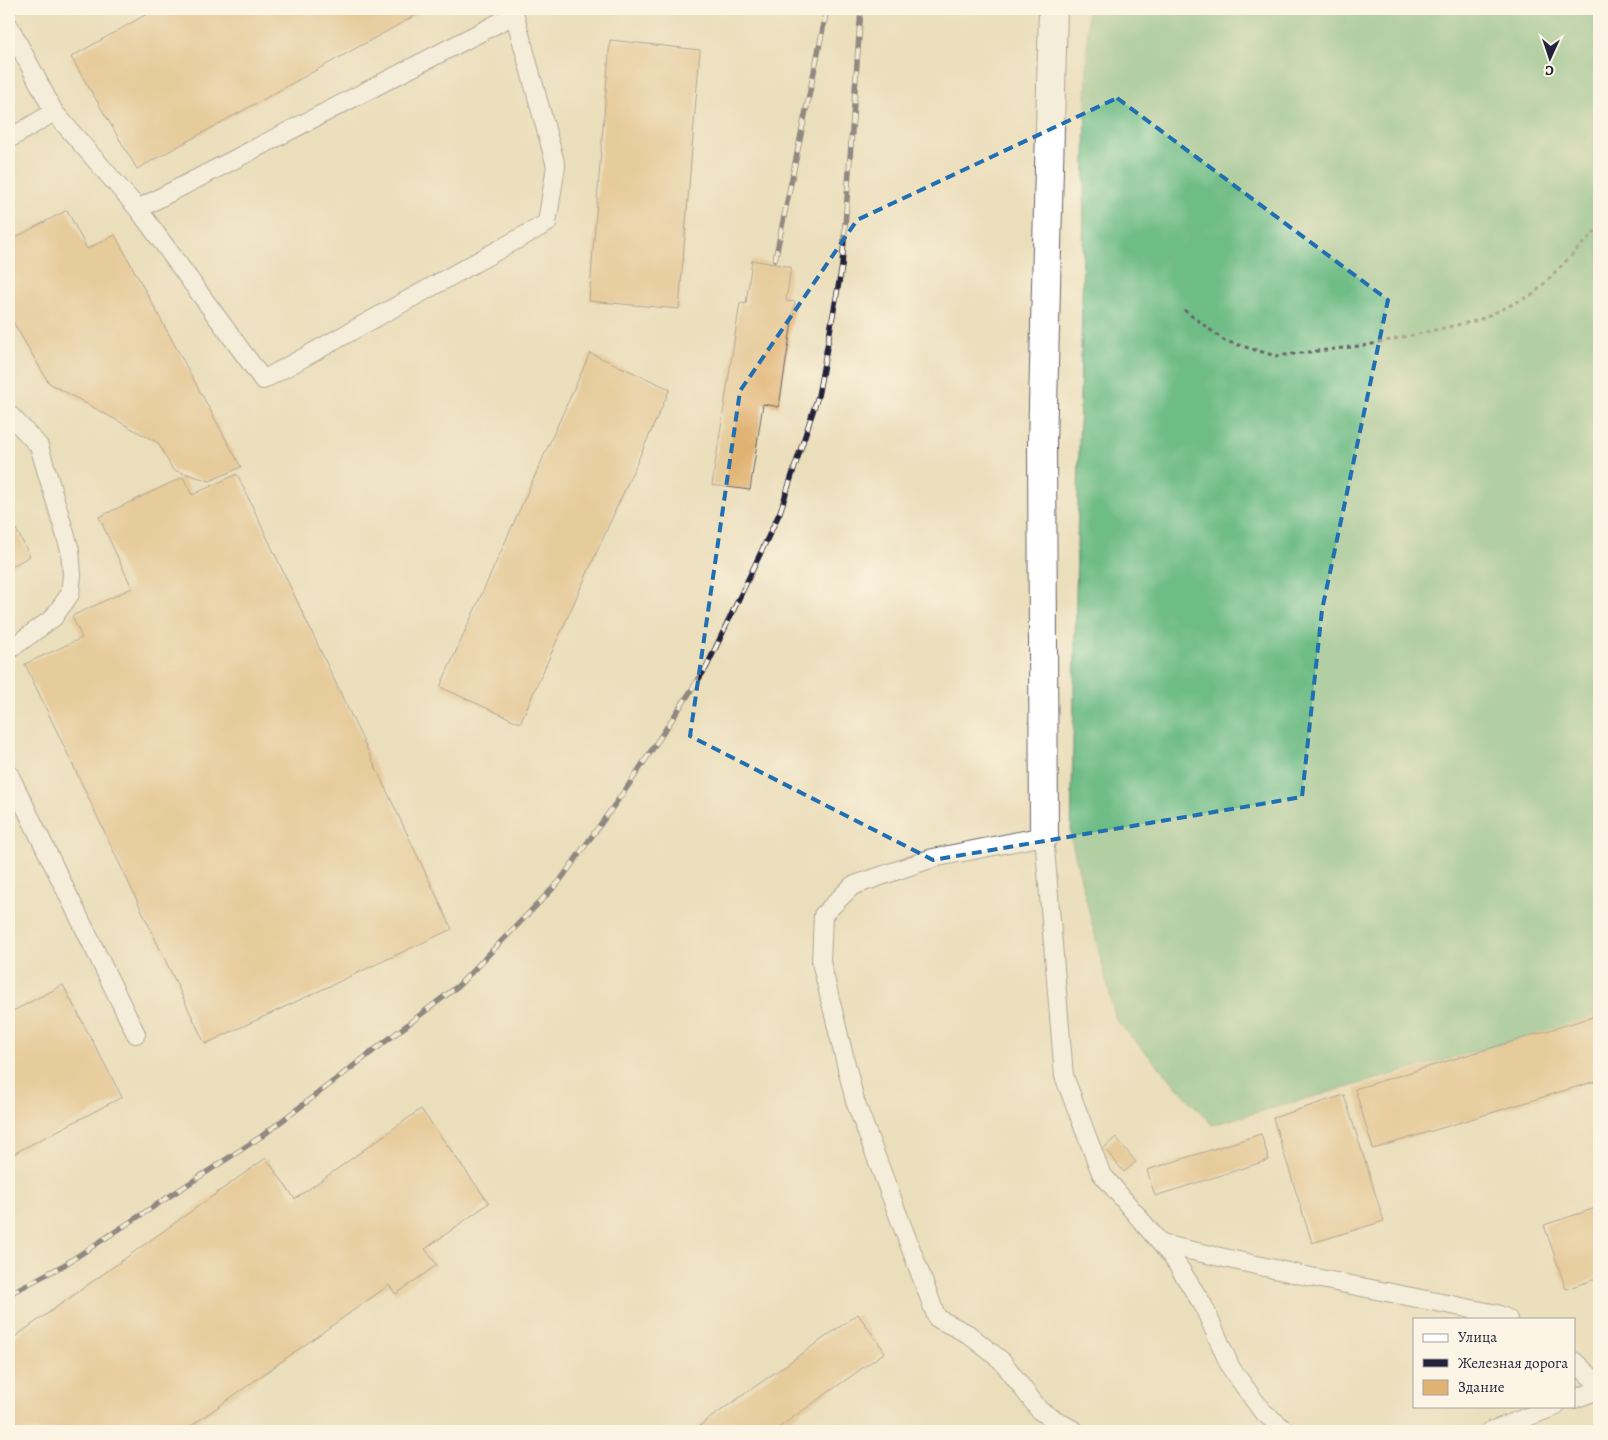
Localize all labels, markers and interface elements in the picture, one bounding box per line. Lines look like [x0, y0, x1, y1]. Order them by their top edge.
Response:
north arrow [1526, 32, 1576, 82]
text: С [1544, 61, 1554, 80]
legend [1413, 1318, 1576, 1408]
text: Улица [1458, 1327, 1497, 1347]
text: Железная дорога [1458, 1353, 1568, 1373]
text: Здание [1458, 1377, 1505, 1397]

